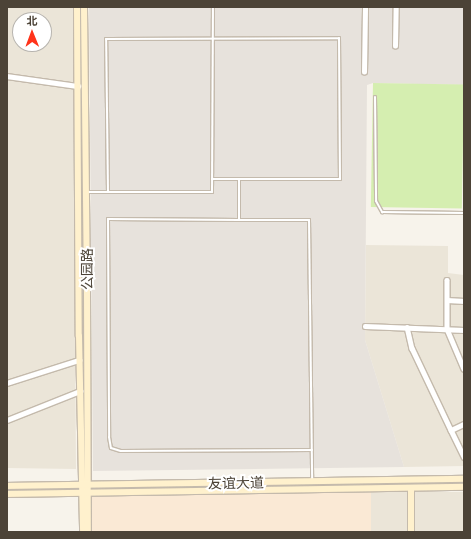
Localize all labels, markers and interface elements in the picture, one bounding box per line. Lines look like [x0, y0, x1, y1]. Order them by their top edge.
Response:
north arrow [12, 12, 52, 52]
text: 北 [26, 14, 37, 28]
street label: 公园路 [79, 248, 95, 290]
street label: 友谊大道 [208, 474, 264, 492]

